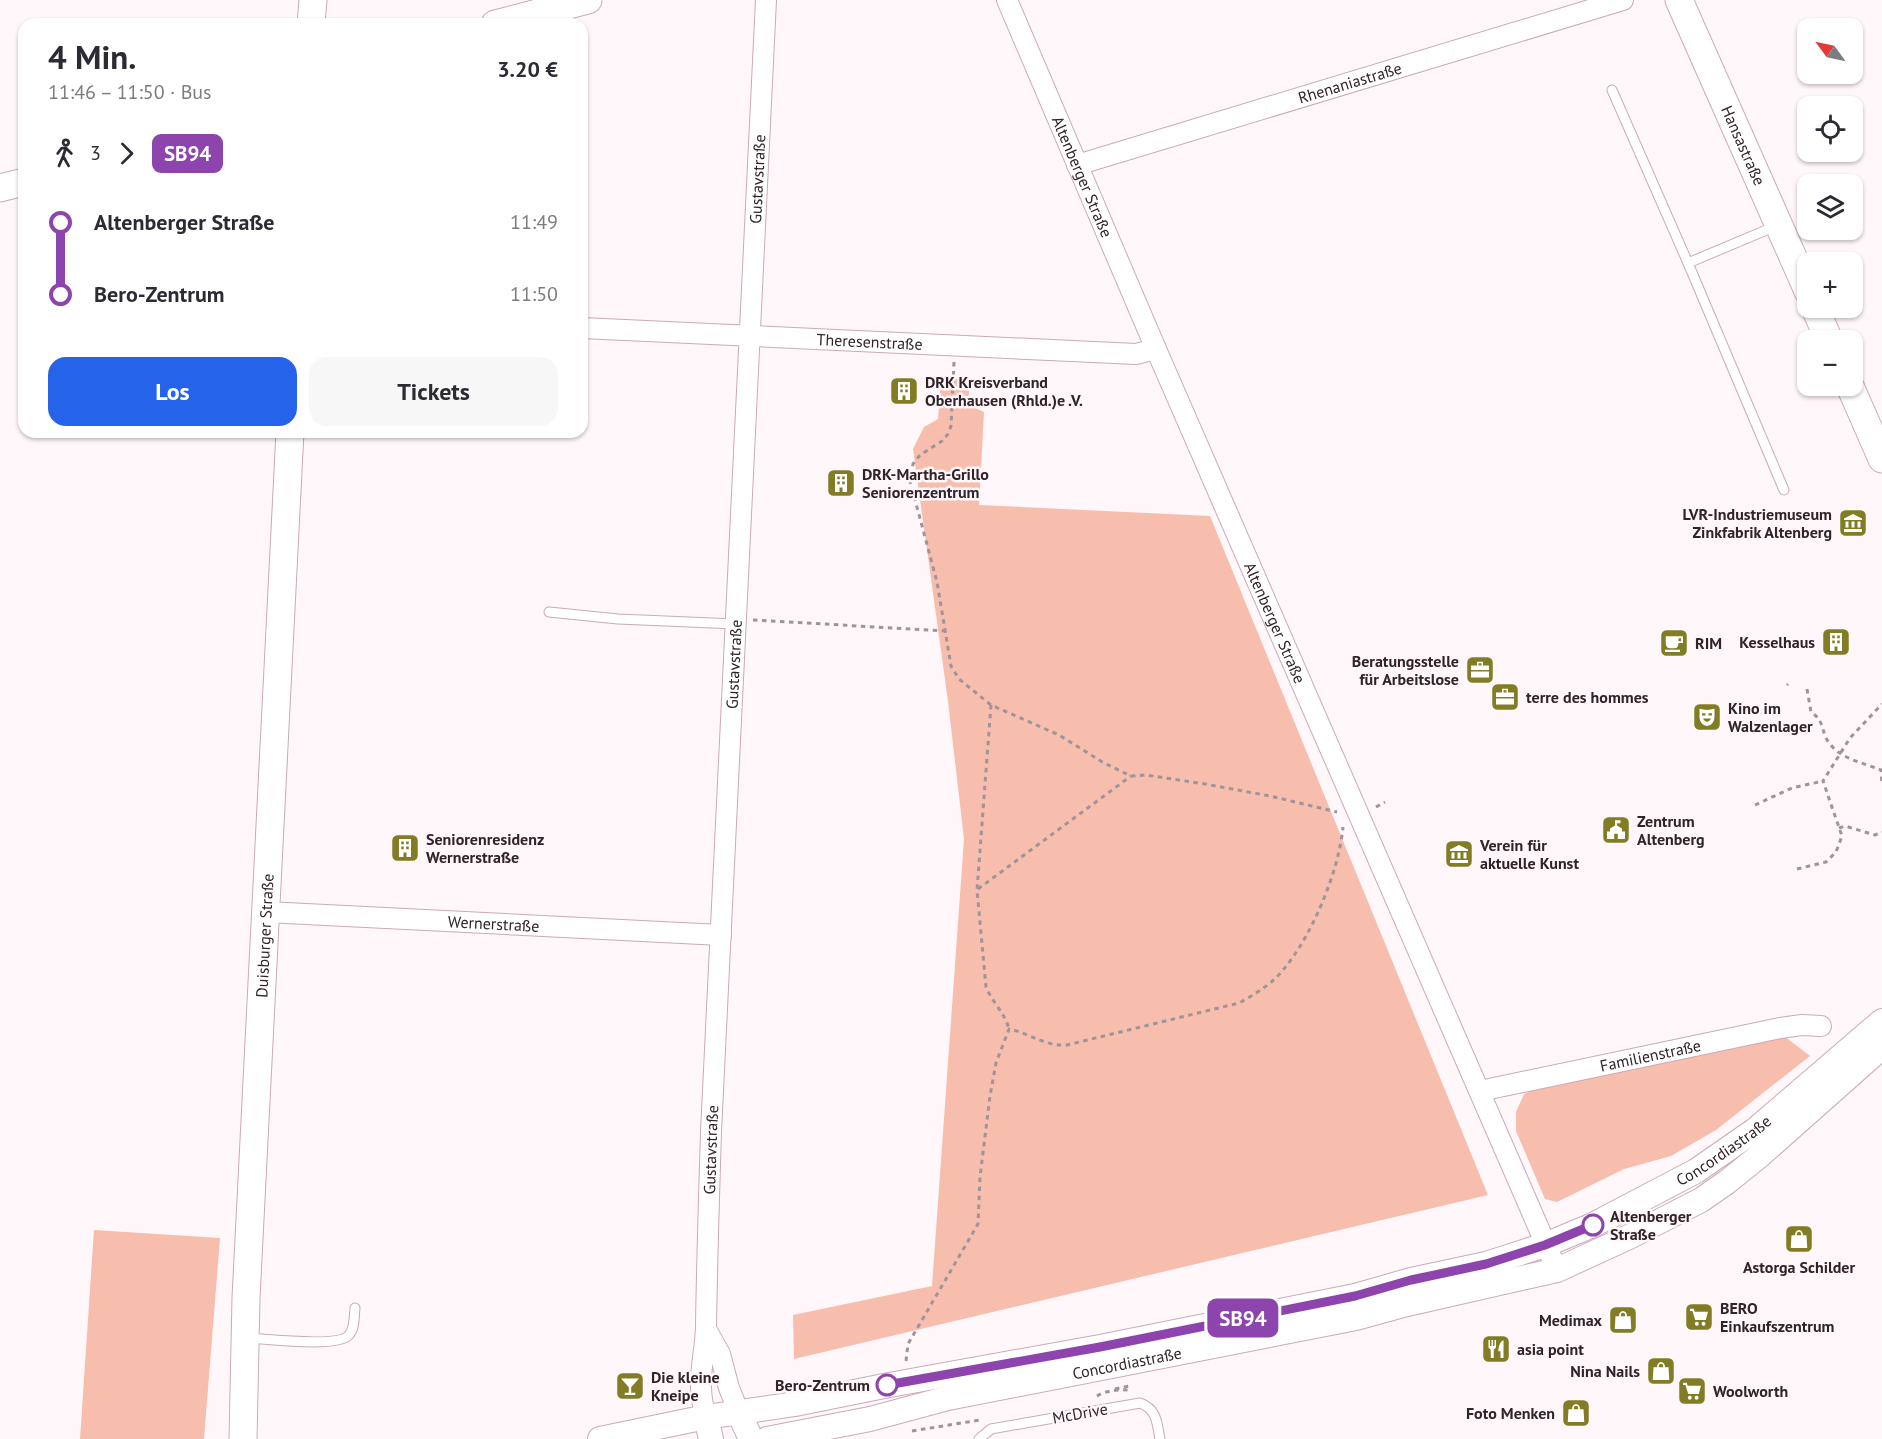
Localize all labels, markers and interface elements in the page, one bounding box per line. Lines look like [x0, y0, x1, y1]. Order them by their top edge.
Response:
north arrow [1797, 18, 1863, 84]
map controls [1797, 18, 1863, 396]
text: 4 Min. [48, 35, 136, 78]
text: 3.20 € [497, 55, 558, 83]
street label: Rhenaniastraße [1296, 57, 1404, 108]
text: 11:46 – 11:50 · Bus [48, 79, 212, 105]
button: locate [1797, 96, 1863, 162]
street label: Hansastraße [1717, 102, 1770, 188]
street label: Altenberger Straße [1048, 113, 1117, 240]
street label: Gustavstraße [745, 134, 769, 224]
icon: walk [48, 137, 81, 170]
icon: forward [110, 137, 143, 170]
text: 3 [90, 140, 101, 166]
text: SB94 [164, 140, 211, 167]
button: layers [1797, 174, 1863, 240]
text: Altenberger Straße [94, 208, 274, 236]
text: 11:49 [510, 209, 558, 235]
button: + [1797, 252, 1863, 318]
text: Bero-Zentrum [94, 280, 225, 308]
text: 11:50 [510, 281, 558, 307]
street label: Theresenstraße [816, 329, 923, 354]
button: − [1797, 330, 1863, 396]
button: Los [48, 357, 297, 426]
button: Tickets [309, 357, 558, 426]
place label: DRK Kreisverband Oberhausen (Rhld.)e .V. [925, 372, 1083, 410]
building icon: DRK Kreisverband Oberhausen (Rhld.)e .V. [888, 375, 920, 407]
place label: DRK-Martha-Grillo Seniorenzentrum [862, 464, 989, 502]
building icon: DRK-Martha-Grillo Seniorenzentrum [825, 467, 857, 499]
place label: LVR-Industriemuseum Zinkfabrik Altenberg [1683, 504, 1832, 542]
museum icon: LVR-Industriemuseum Zinkfabrik Altenberg [1837, 507, 1869, 539]
street label: Altenberger Straße [1240, 559, 1310, 686]
street label: Gustavstraße [722, 619, 746, 710]
building icon: Kesselhaus [1820, 626, 1852, 658]
cafe icon: RIM [1658, 627, 1690, 659]
place label: Kesselhaus [1739, 632, 1815, 652]
place label: RIM [1695, 633, 1722, 653]
place label: Beratungsstelle für Arbeitslose [1352, 651, 1459, 689]
office icon: Beratungsstelle für Arbeitslose [1464, 654, 1496, 686]
office icon: terre des hommes [1489, 681, 1521, 713]
place label: terre des hommes [1526, 687, 1649, 707]
place label: Kino im Walzenlager [1728, 698, 1813, 736]
theatre icon: Kino im Walzenlager [1691, 701, 1723, 733]
place label: Zentrum Altenberg [1637, 811, 1705, 849]
public building icon: Zentrum Altenberg [1600, 814, 1632, 846]
place label: Seniorenresidenz Wernerstraße [426, 829, 544, 867]
building icon: Seniorenresidenz Wernerstraße [389, 832, 421, 864]
place label: Verein für aktuelle Kunst [1479, 835, 1579, 873]
museum icon: Verein für aktuelle Kunst [1443, 838, 1475, 870]
street label: Duisburger Straße [251, 873, 278, 998]
street label: Wernerstraße [447, 911, 540, 936]
street label: Familienstraße [1598, 1035, 1703, 1076]
street label: Gustavstraße [699, 1105, 722, 1195]
street label: Concordiastraße [1673, 1111, 1775, 1190]
place label: Altenberger Straße [1610, 1206, 1692, 1244]
marker: Altenberger Straße [1582, 1214, 1604, 1236]
shop icon: Astorga Schilder [1783, 1223, 1815, 1255]
place label: Astorga Schilder [1743, 1257, 1855, 1277]
line badge: SB94 [1201, 1298, 1285, 1338]
place label: BERO Einkaufszentrum [1720, 1298, 1835, 1336]
supermarket icon: BERO Einkaufszentrum [1683, 1301, 1715, 1333]
shop icon: Medimax [1607, 1304, 1639, 1336]
text: SB94 [1219, 1305, 1267, 1332]
place label: Medimax [1539, 1310, 1603, 1330]
restaurant icon: asia point [1480, 1333, 1512, 1365]
place label: asia point [1517, 1339, 1584, 1359]
street label: Concordiastraße [1071, 1342, 1183, 1383]
shop icon: Nina Nails [1645, 1355, 1677, 1387]
place label: Nina Nails [1570, 1361, 1640, 1381]
place label: Die kleine Kneipe [651, 1367, 720, 1405]
bar icon: Die kleine Kneipe [614, 1370, 646, 1402]
marker: Bero-Zentrum [876, 1374, 898, 1396]
place label: Bero-Zentrum [775, 1375, 870, 1395]
supermarket icon: Woolworth [1676, 1375, 1708, 1407]
place label: Woolworth [1713, 1381, 1788, 1401]
shop icon: Foto Menken [1560, 1397, 1592, 1429]
street label: McDrive [1051, 1398, 1109, 1428]
place label: Foto Menken [1466, 1403, 1555, 1423]

